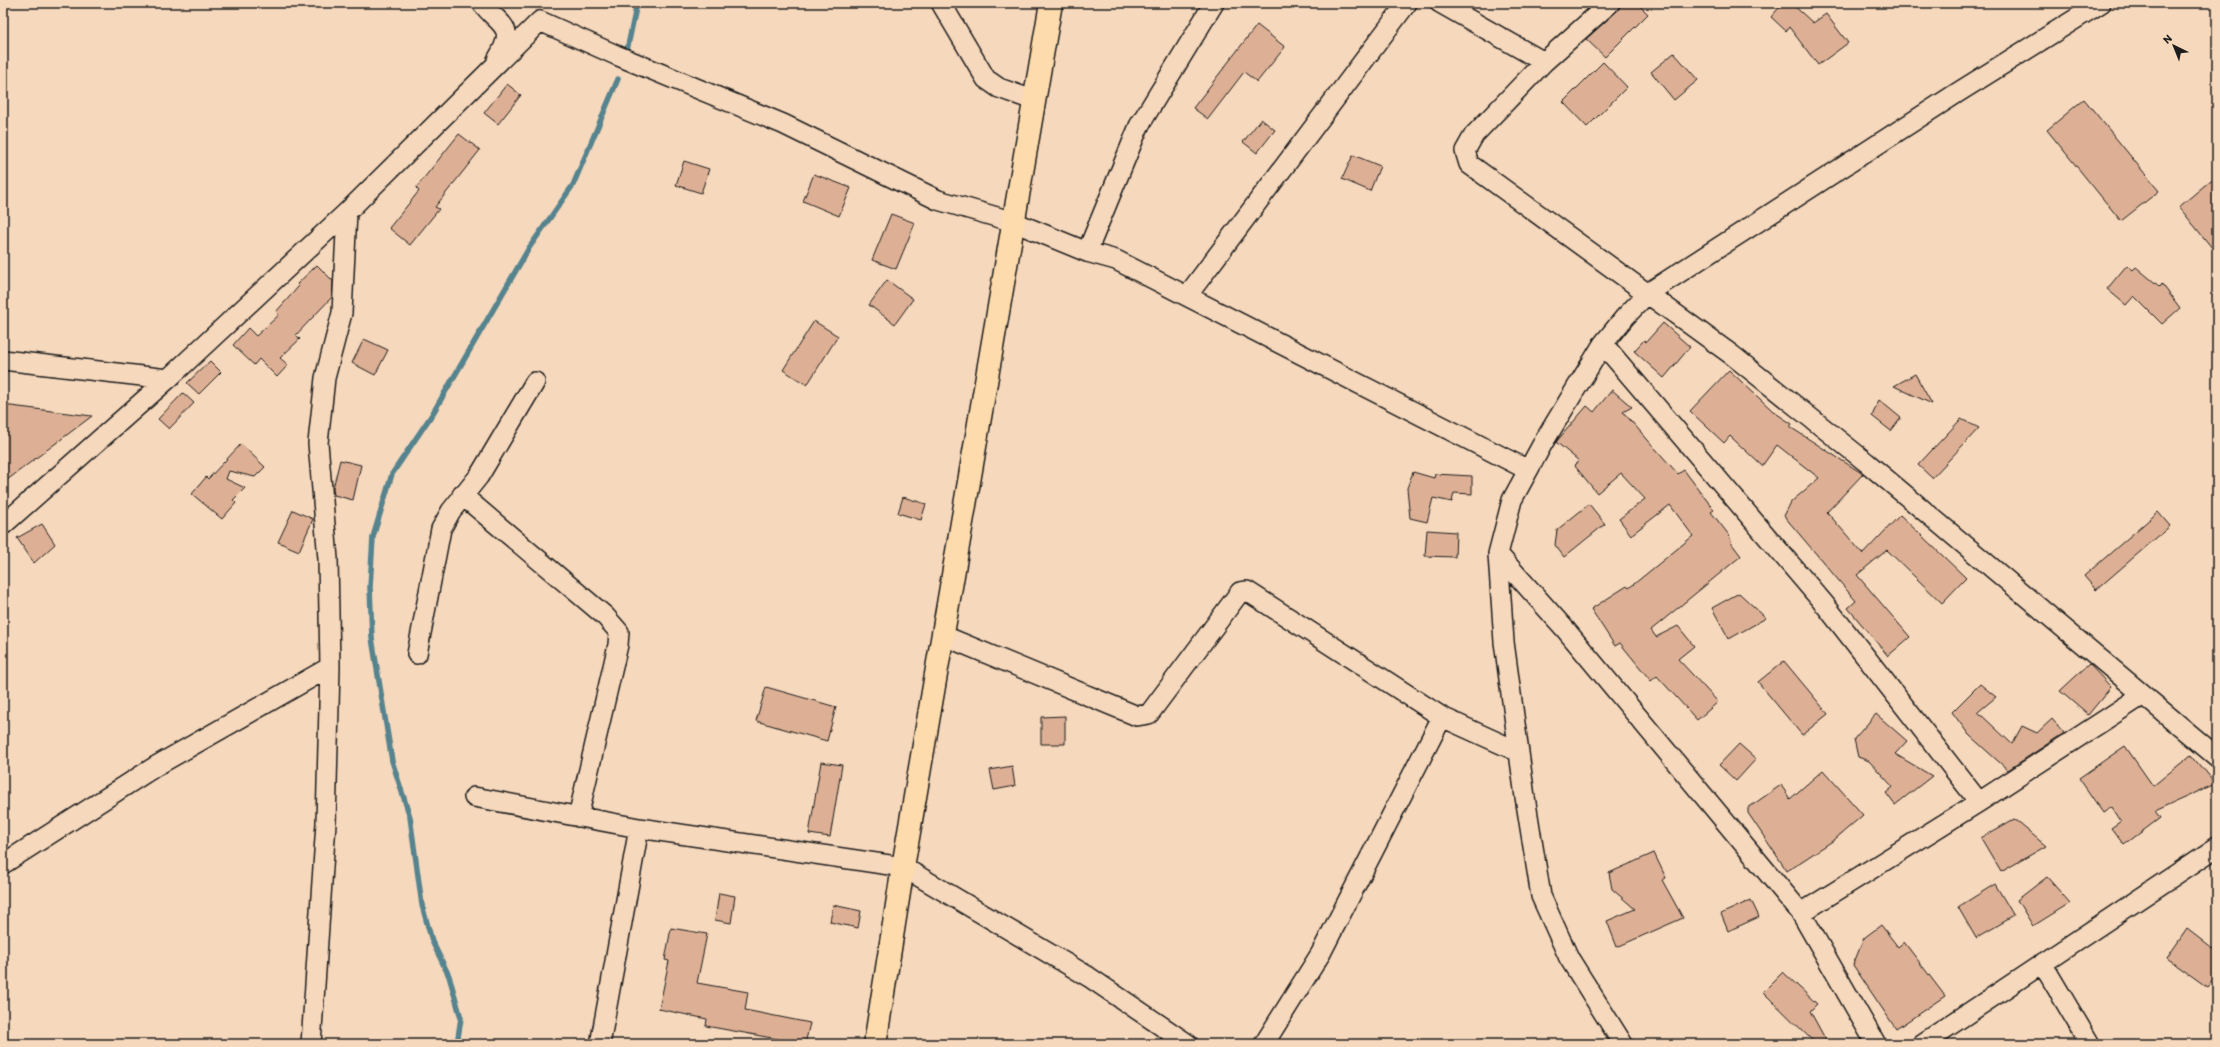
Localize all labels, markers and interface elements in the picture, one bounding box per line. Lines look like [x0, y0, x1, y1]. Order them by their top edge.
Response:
north arrow [2154, 26, 2194, 66]
text: N [2160, 32, 2175, 46]

